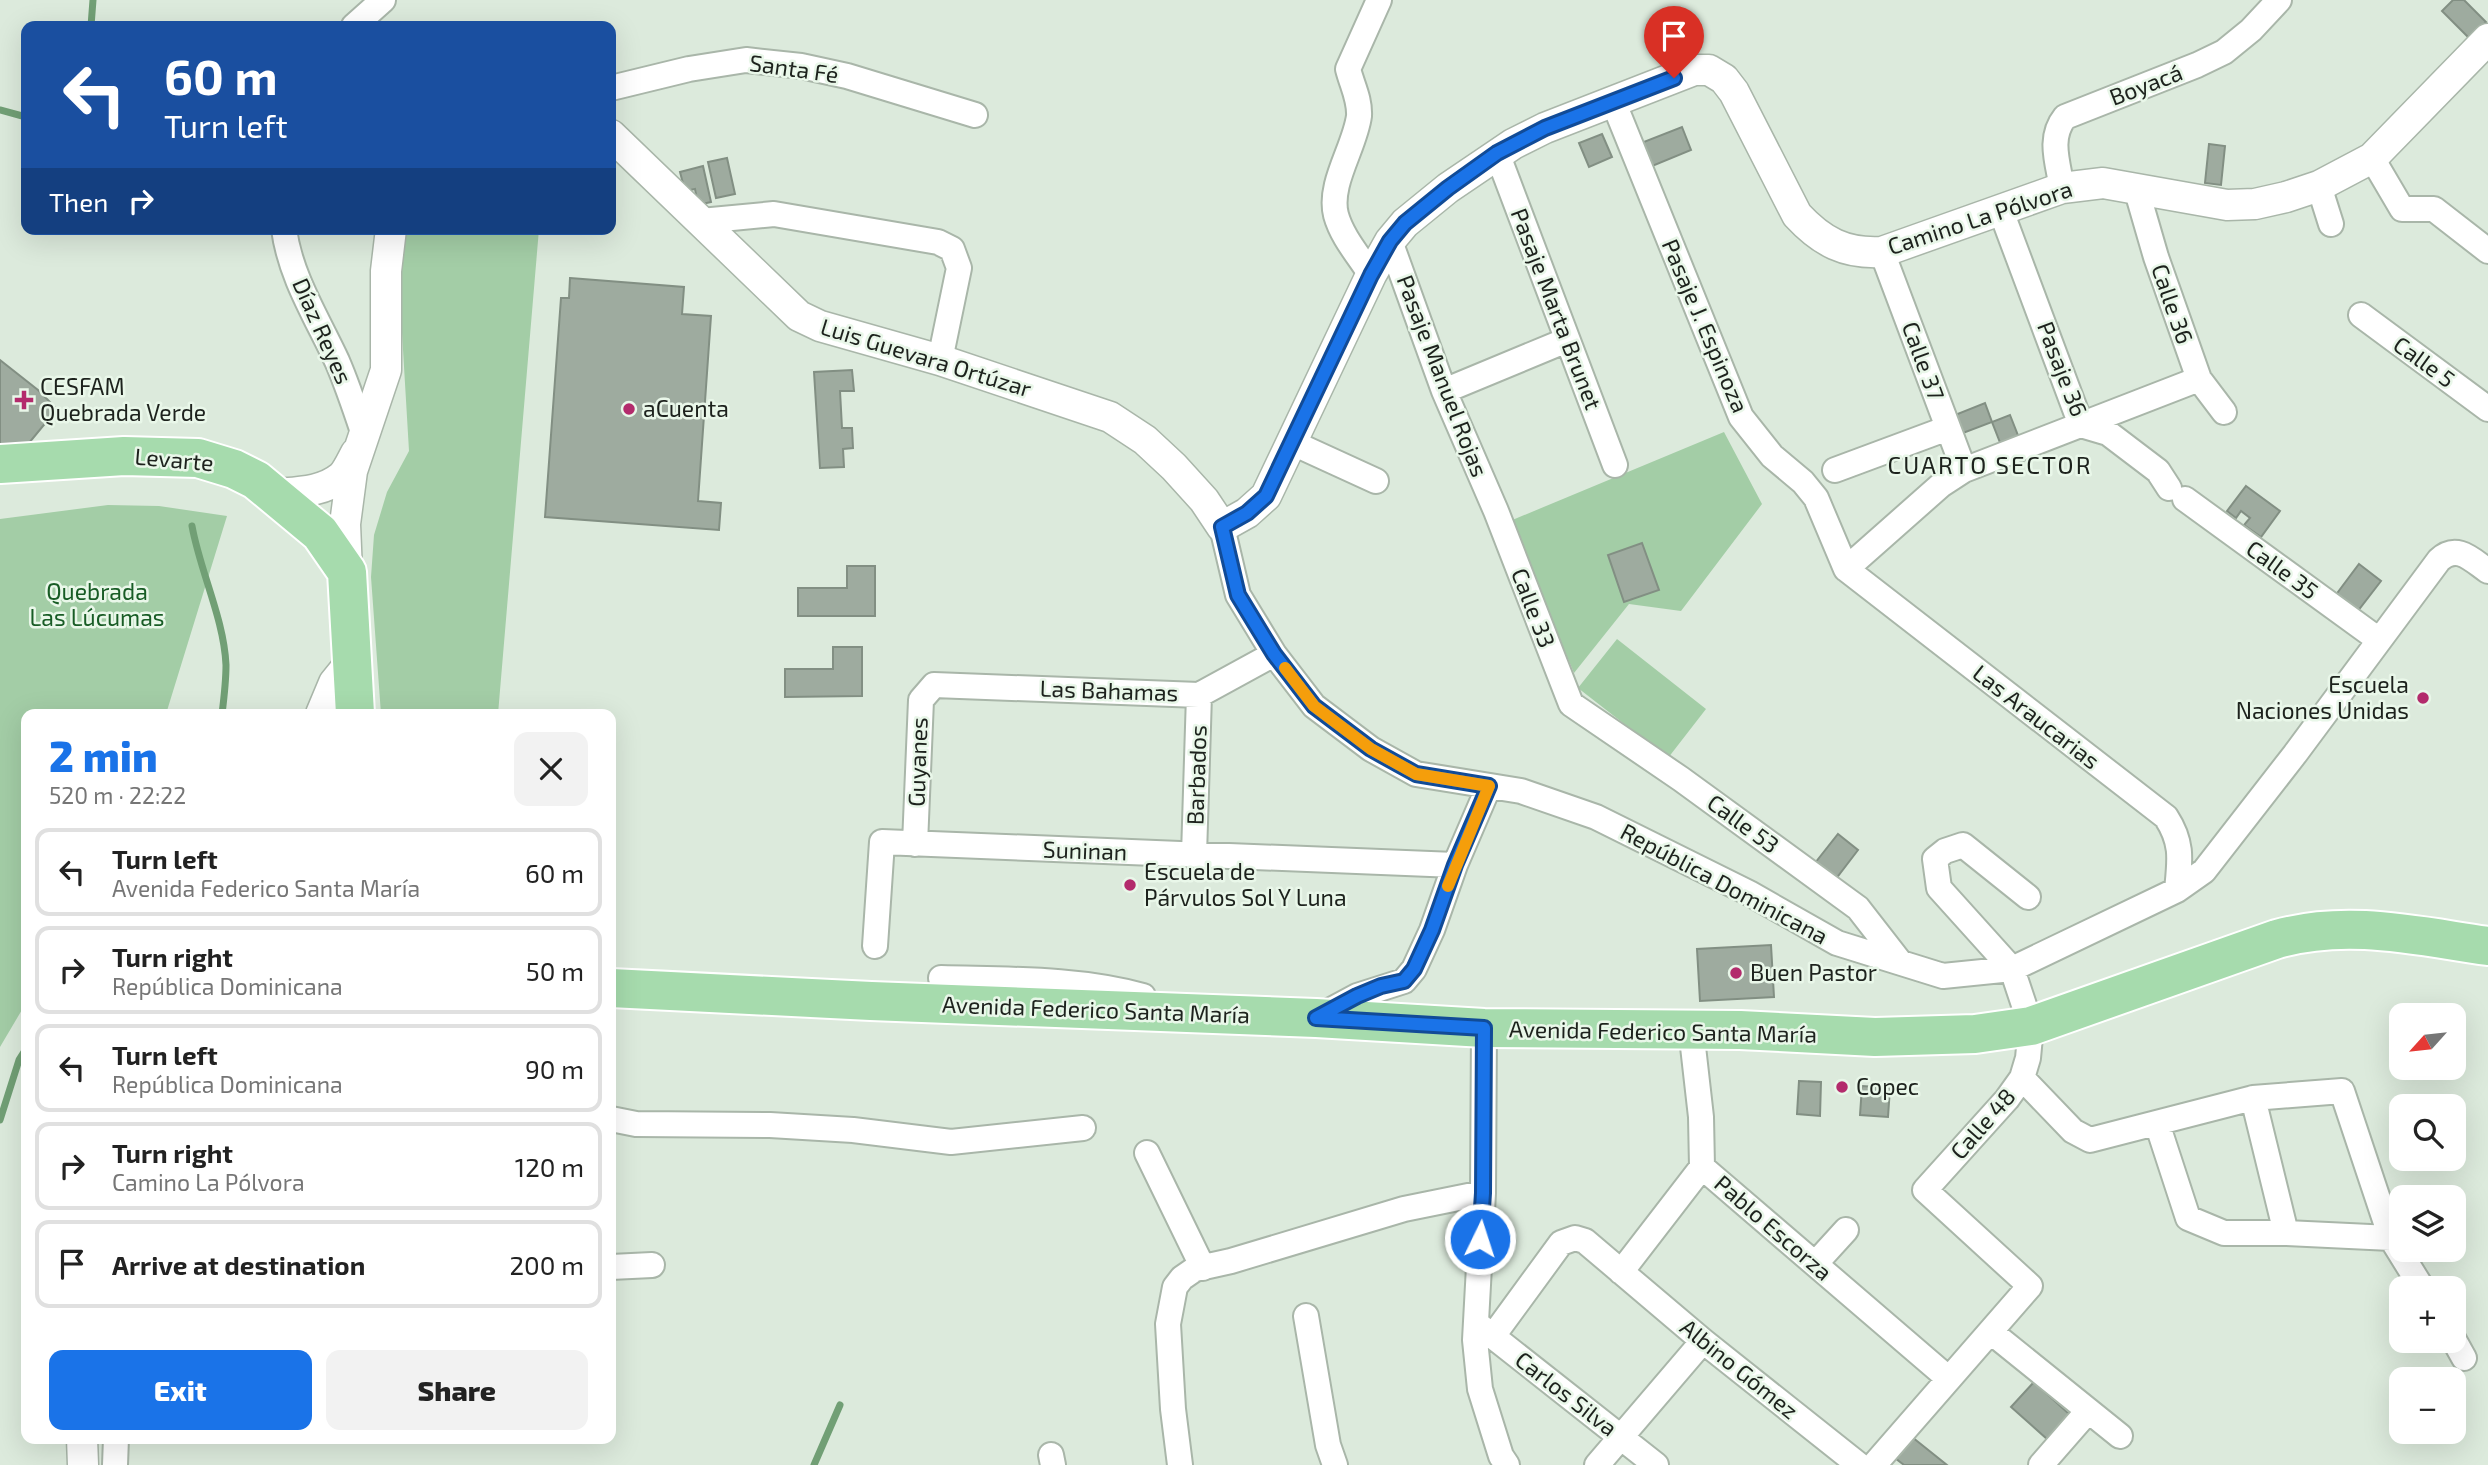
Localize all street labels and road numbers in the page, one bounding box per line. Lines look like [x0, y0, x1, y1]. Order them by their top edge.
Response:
street label: Santa Fé [748, 48, 841, 88]
street label: Boyacá [2105, 57, 2186, 111]
street label: Camino La Pólvora [1884, 174, 2076, 260]
street label: Pasaje Marta Brunet [1506, 204, 1608, 413]
street label: Pasaje J. Espinoza [1657, 235, 1755, 417]
street label: Calle 36 [2146, 260, 2200, 347]
street label: Pasaje Manuel Rojas [1392, 271, 1494, 481]
street label: Díaz Reyes [287, 273, 359, 388]
street label: Luis Guevara Ortúzar [817, 312, 1035, 402]
street label: Pasaje 36 [2032, 317, 2094, 420]
street label: Calle 37 [1897, 318, 1951, 404]
street label: Calle 5 [2388, 330, 2461, 393]
street label: Levarte [133, 442, 215, 476]
street label: Calle 35 [2241, 534, 2324, 605]
street label: Calle 33 [1506, 564, 1562, 651]
street label: Las Araucarias [1968, 658, 2106, 774]
street label: Las Bahamas [1039, 674, 1179, 706]
street label: Guyanes [901, 717, 933, 807]
street label: Barbados [1180, 725, 1212, 825]
street label: Calle 53 [1702, 788, 1785, 859]
street label: República Dominicana [1616, 817, 1833, 950]
street label: Suninan [1042, 835, 1128, 865]
street label: Avenida Federico Santa María [942, 990, 1250, 1028]
street label: Avenida Federico Santa María [1509, 1014, 1817, 1048]
street label: Calle 48 [1944, 1082, 2021, 1165]
street label: Pablo Escorza [1709, 1169, 1838, 1286]
street label: Albino Gómez [1675, 1312, 1804, 1424]
street label: Carlos Silva [1510, 1345, 1623, 1442]

